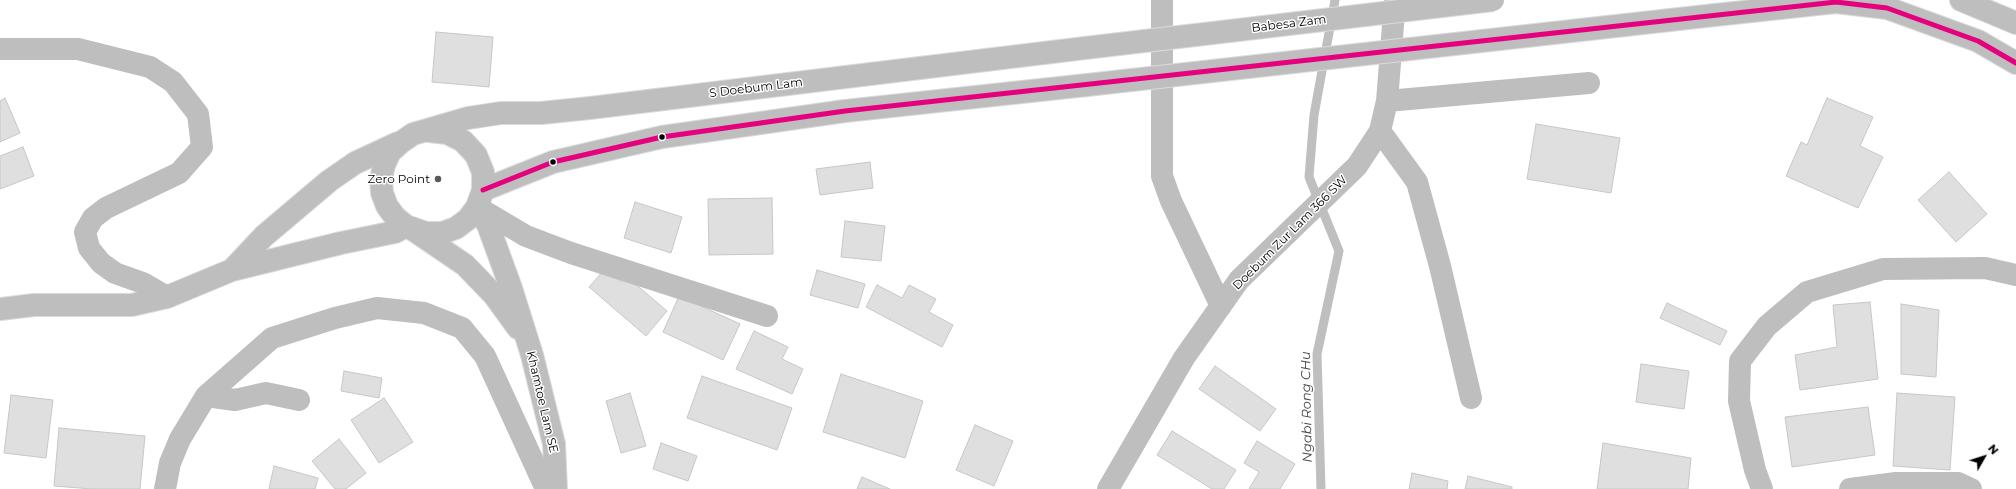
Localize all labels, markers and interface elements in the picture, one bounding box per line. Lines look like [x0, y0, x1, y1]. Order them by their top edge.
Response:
street label: Babesa Zam [1251, 12, 1327, 36]
street label: S Doebum Lam [708, 75, 804, 101]
unlabelled marker [657, 132, 667, 142]
unlabelled marker [548, 157, 558, 167]
place label: Zero Point [368, 172, 430, 186]
street label: Doebum Zur Lam 366 SW [1230, 173, 1350, 293]
marker: Zero Point [433, 174, 443, 184]
street label: Khamtoe Lam SE [523, 349, 561, 455]
water label: Ngabi Rong CHu [1298, 351, 1316, 463]
north arrow [1964, 437, 2004, 477]
text: N [1985, 442, 2002, 457]

